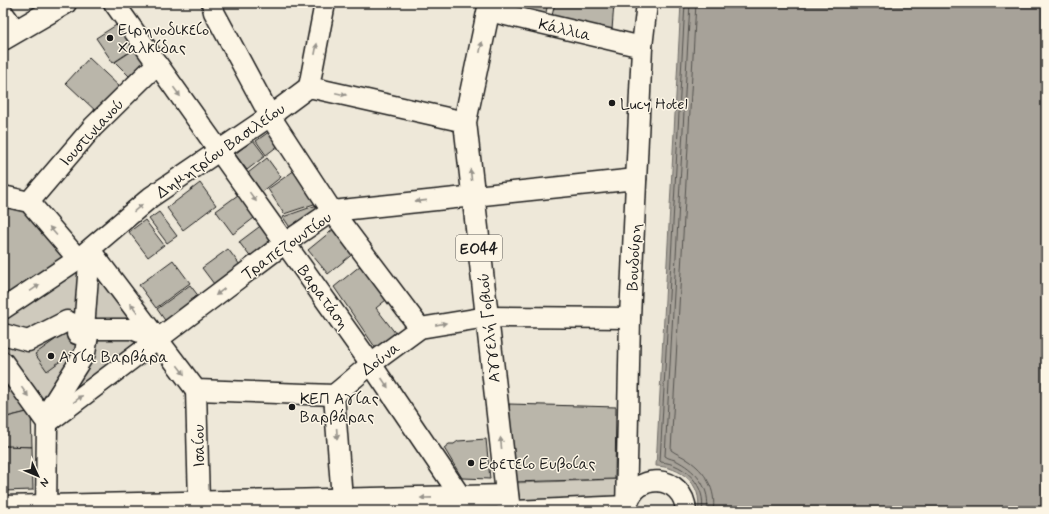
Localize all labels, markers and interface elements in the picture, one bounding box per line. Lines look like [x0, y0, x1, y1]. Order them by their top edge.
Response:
street label: Κάλλια [536, 14, 593, 47]
place label: Ειρηνοδικείο Χαλκίδας [118, 20, 209, 59]
marker: Ειρηνοδικείο Χαλκίδας [105, 33, 115, 43]
one-way arrow [479, 41, 485, 53]
one-way arrow [314, 43, 320, 55]
one-way arrow [173, 86, 181, 97]
one-way arrow [334, 92, 347, 98]
place label: Lucy Hotel [620, 94, 688, 115]
street label: Ιουστινιανού [55, 95, 129, 172]
marker: Lucy Hotel [607, 98, 617, 108]
street label: Δημητρίου Βασιλείου [152, 99, 290, 204]
one-way arrow [468, 169, 474, 181]
one-way arrow [249, 192, 257, 203]
one-way arrow [415, 198, 427, 205]
one-way arrow [133, 204, 143, 213]
street label: Τραπεζουντίου [238, 207, 336, 285]
street label: Βουδούρη [622, 223, 647, 291]
one-way arrow [49, 225, 58, 236]
road number: ΕΟ44 [456, 235, 502, 261]
street label: Βαρατάση [292, 261, 353, 335]
street label: Αγγελή Γοβιού [473, 272, 506, 384]
one-way arrow [30, 284, 41, 292]
one-way arrow [214, 288, 225, 296]
one-way arrow [129, 302, 138, 313]
one-way arrow [434, 321, 447, 327]
street label: Δούνα [357, 338, 405, 381]
place label: Αγία Βαρβάρα [59, 347, 168, 368]
marker: Αγία Βαρβάρα [46, 351, 56, 361]
one-way arrow [177, 365, 185, 375]
one-way arrow [381, 378, 389, 388]
one-way arrow [21, 387, 29, 398]
place label: ΚΕΠ Αγίας Βαρβάρας [300, 389, 379, 428]
one-way arrow [73, 395, 84, 404]
marker: ΚΕΠ Αγίας Βαρβάρας [287, 402, 297, 412]
street label: Ισαίου [189, 424, 210, 468]
one-way arrow [333, 428, 340, 440]
one-way arrow [498, 437, 505, 449]
place label: Εφετείο Ευβοίας [479, 454, 596, 475]
north arrow [18, 456, 58, 496]
marker: Εφετείο Ευβοίας [466, 458, 476, 468]
text: N [37, 475, 52, 490]
one-way arrow [420, 494, 432, 501]

